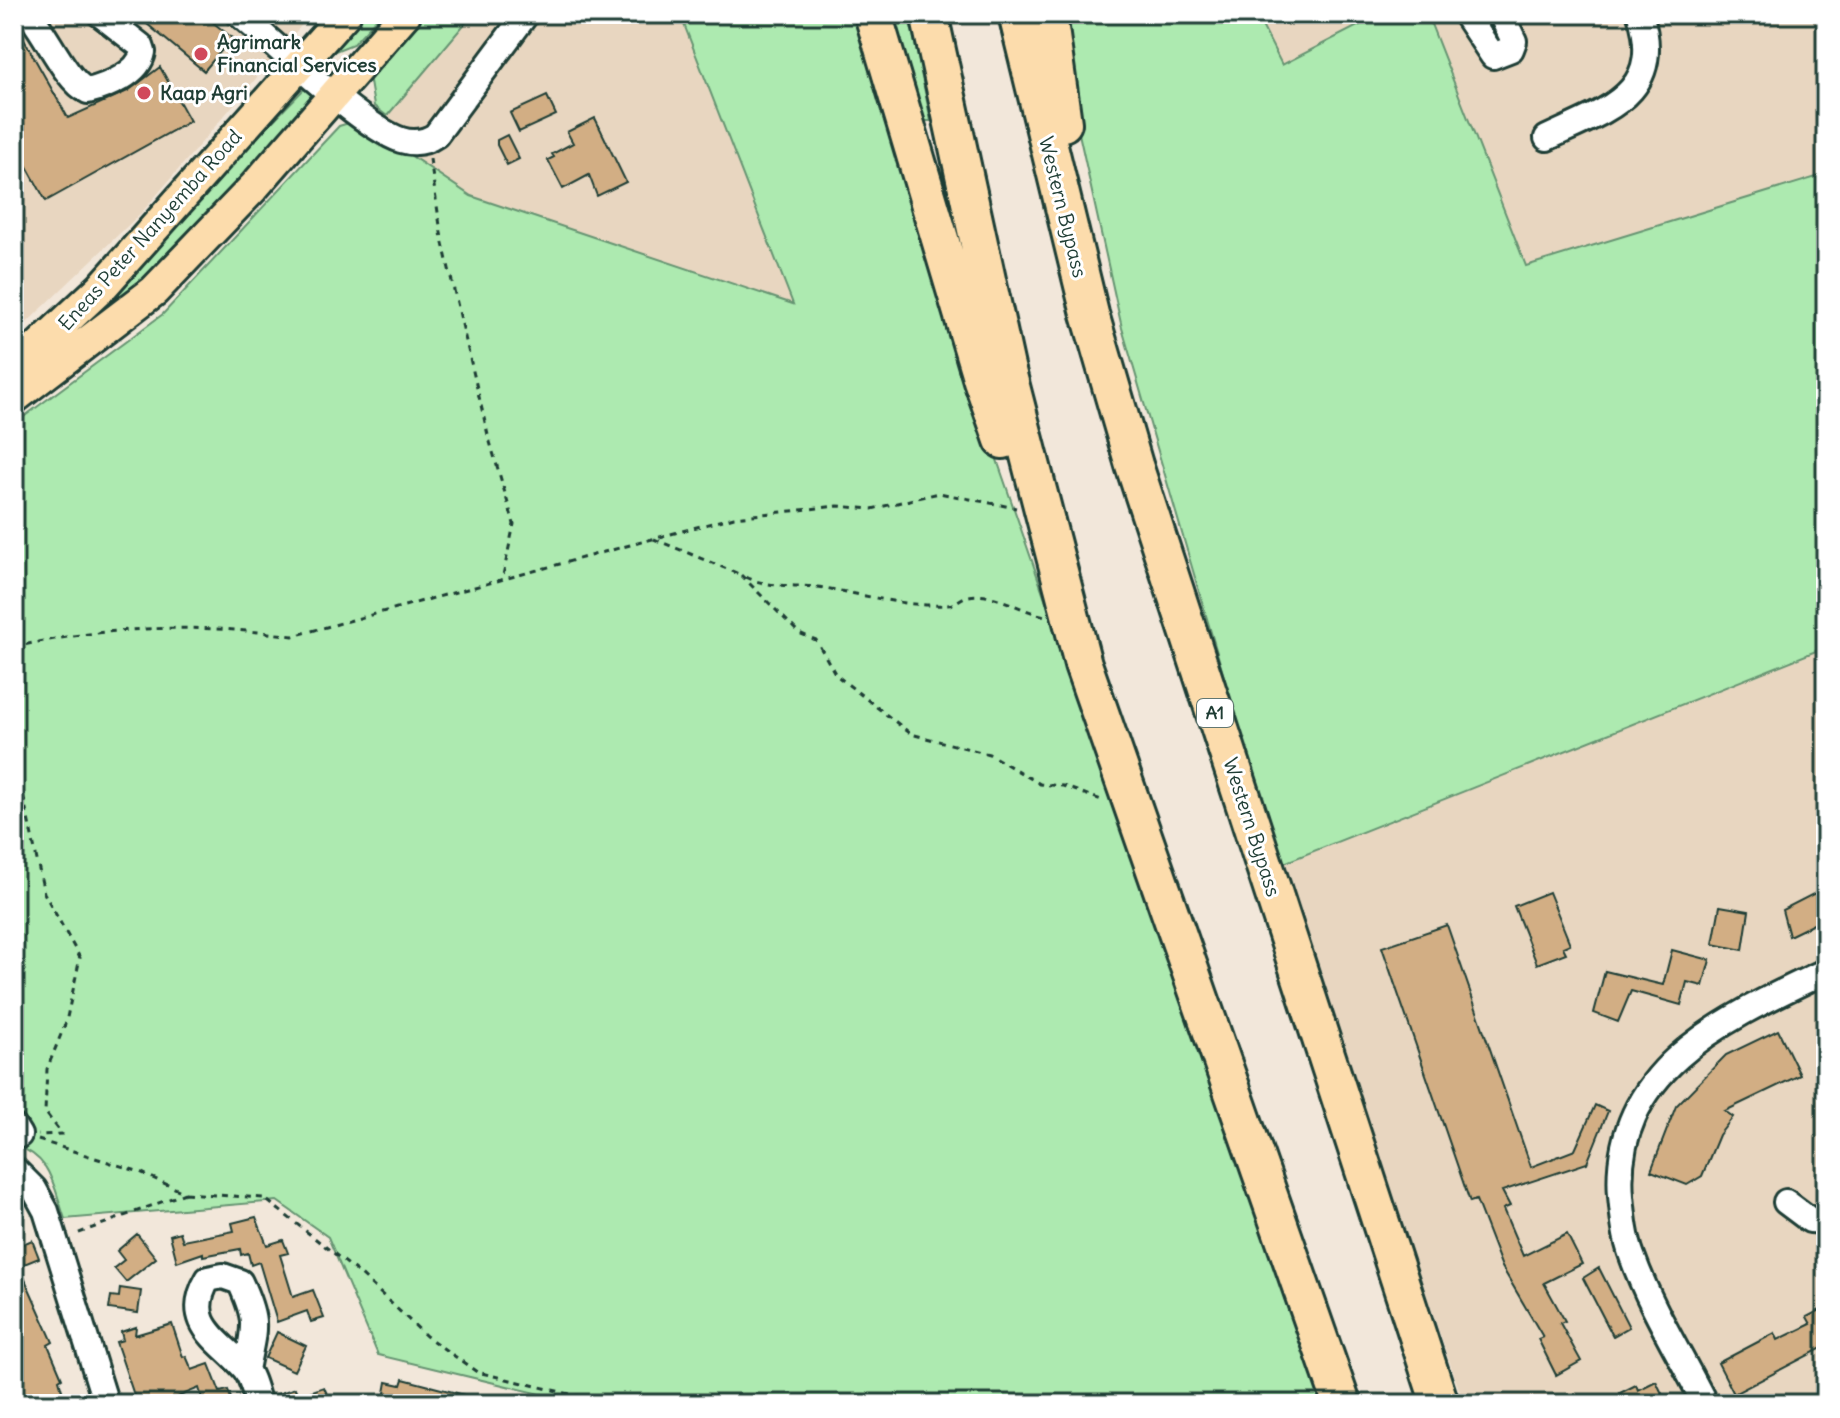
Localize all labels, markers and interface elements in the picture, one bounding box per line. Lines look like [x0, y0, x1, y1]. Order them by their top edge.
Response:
place label: Agrimark Financial Services [217, 29, 377, 77]
marker: Agrimark Financial Services [192, 45, 210, 63]
place label: Kaap Agri [160, 80, 248, 105]
marker: Kaap Agri [135, 84, 153, 102]
street label: Eneas Peter Nanyemba Road [53, 124, 247, 335]
street label: Western Bypass [1034, 134, 1093, 280]
road number: A1 [1197, 699, 1233, 727]
street label: Western Bypass [1218, 754, 1287, 899]

